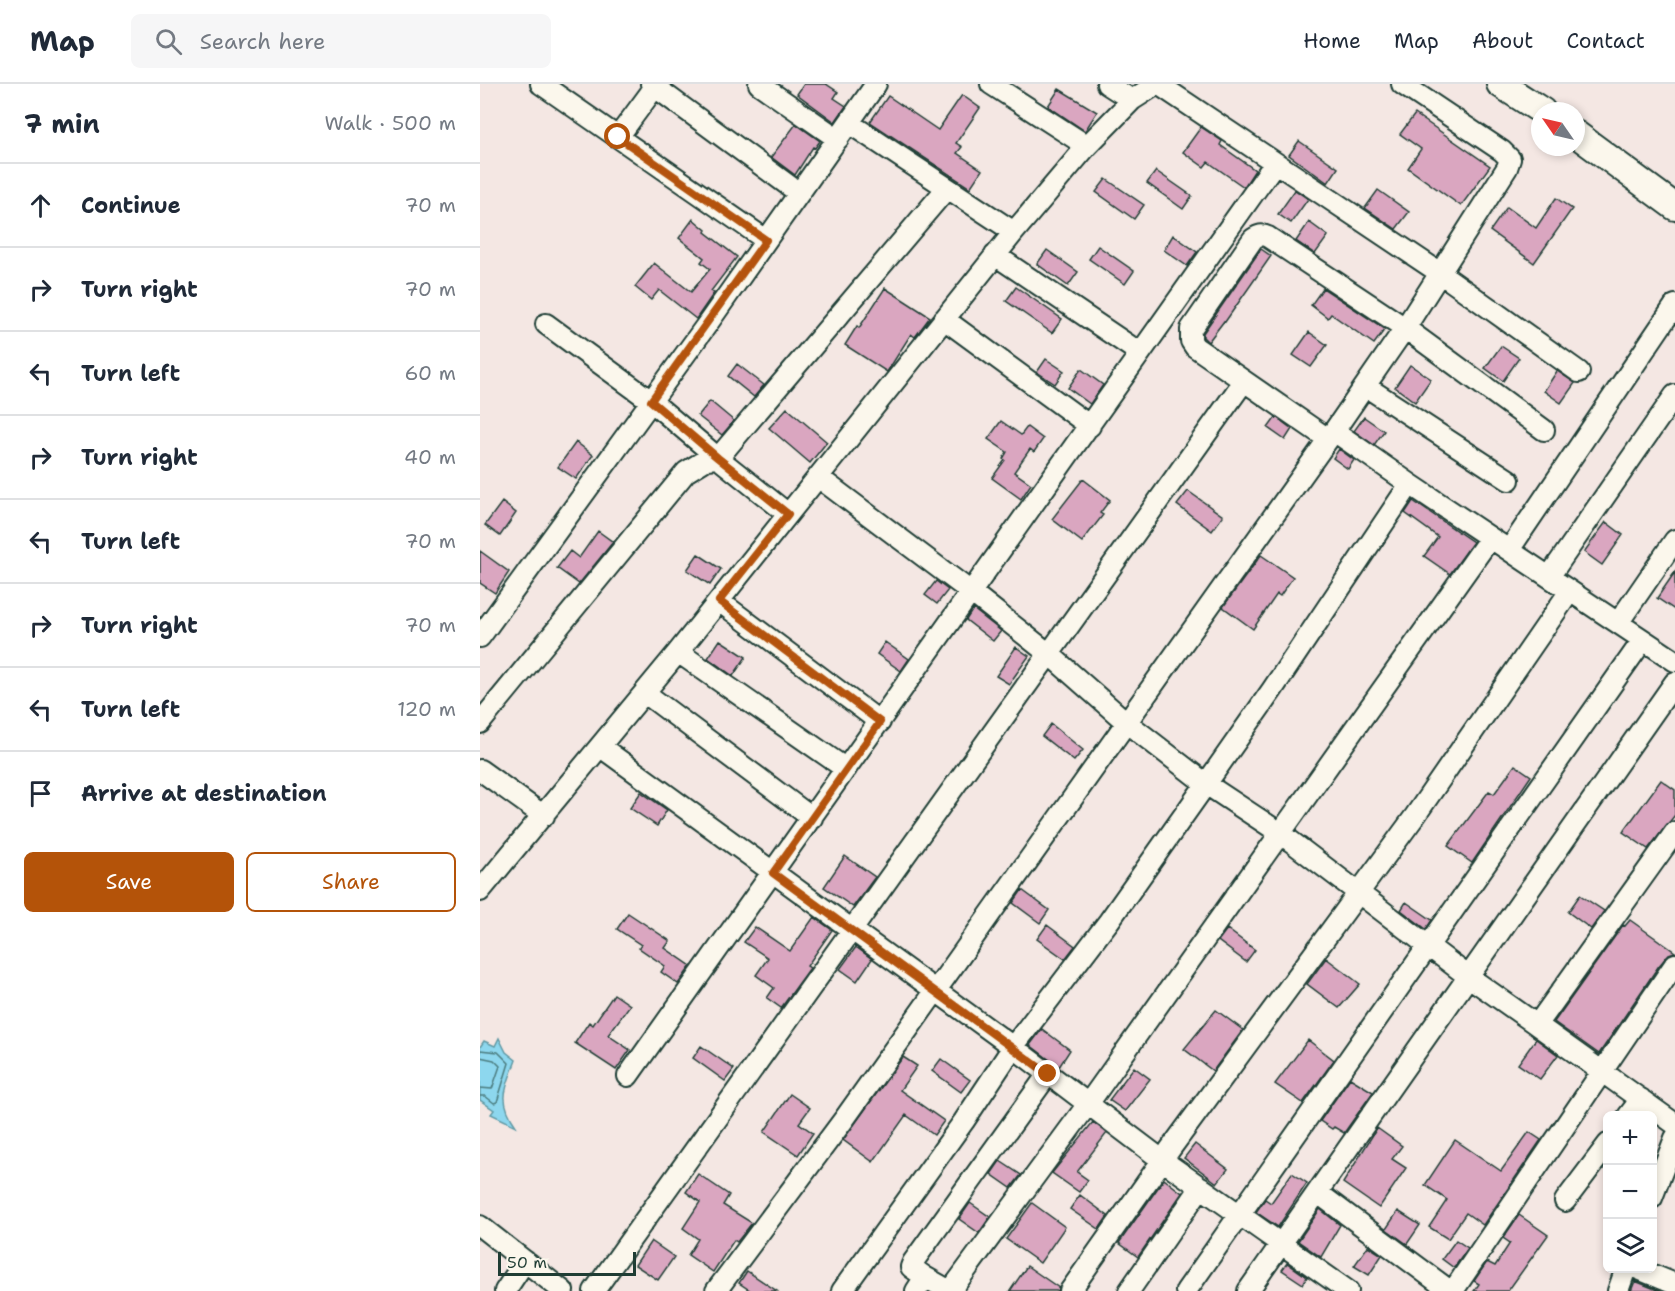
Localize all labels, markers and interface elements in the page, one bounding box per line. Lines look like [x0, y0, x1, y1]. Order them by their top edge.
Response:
search box [131, 14, 551, 68]
text: Map [30, 22, 95, 60]
icon: search [152, 25, 185, 58]
text: Search here [200, 27, 325, 56]
text: Home [1303, 27, 1361, 55]
text: Map [1394, 27, 1439, 55]
text: About [1472, 27, 1533, 55]
text: Contact [1566, 27, 1645, 55]
north arrow [1531, 102, 1585, 156]
text: 7 min [24, 106, 100, 141]
text: Walk · 500 m [324, 110, 456, 136]
route start [604, 123, 630, 149]
icon: ahead [24, 189, 57, 222]
text: Continue [81, 191, 181, 220]
text: 70 m [404, 192, 456, 218]
icon: right [24, 273, 57, 306]
text: Turn right [81, 275, 198, 304]
text: 70 m [404, 276, 456, 302]
icon: left [24, 357, 57, 390]
text: Turn left [81, 359, 180, 388]
text: 60 m [404, 360, 456, 386]
icon: right [24, 441, 57, 474]
text: Turn right [81, 443, 198, 472]
text: 40 m [404, 444, 456, 470]
icon: left [24, 525, 57, 558]
text: Turn left [81, 527, 180, 556]
text: 70 m [404, 528, 456, 554]
icon: right [24, 609, 57, 642]
text: Turn right [81, 611, 198, 640]
text: 70 m [404, 612, 456, 638]
icon: left [24, 693, 57, 726]
text: Turn left [81, 695, 180, 724]
text: 120 m [397, 696, 456, 722]
icon: arrive [24, 777, 57, 810]
text: Arrive at destination [81, 779, 327, 808]
button: Save [24, 852, 234, 912]
button: Share [246, 852, 456, 912]
route end [1034, 1060, 1060, 1086]
map controls [1603, 1111, 1657, 1273]
button: + [1603, 1111, 1657, 1165]
button: − [1603, 1165, 1657, 1219]
button: layers [1603, 1219, 1657, 1273]
scale bar [498, 1249, 636, 1276]
text: 50 m [507, 1252, 547, 1273]

